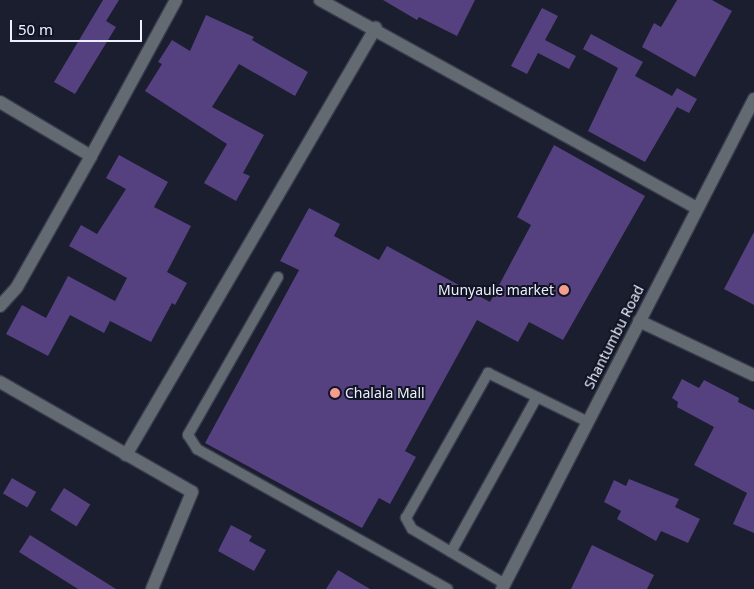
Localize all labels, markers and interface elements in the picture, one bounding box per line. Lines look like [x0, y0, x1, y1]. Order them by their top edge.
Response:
scale bar [12, 10, 145, 42]
text: 50 m [18, 19, 53, 39]
place label: Munyaule market [438, 282, 554, 298]
street label: Shantumbu Road [581, 282, 647, 392]
marker: Munyaule market [558, 284, 570, 296]
place label: Chalala Mall [345, 385, 425, 401]
marker: Chalala Mall [329, 387, 341, 399]

